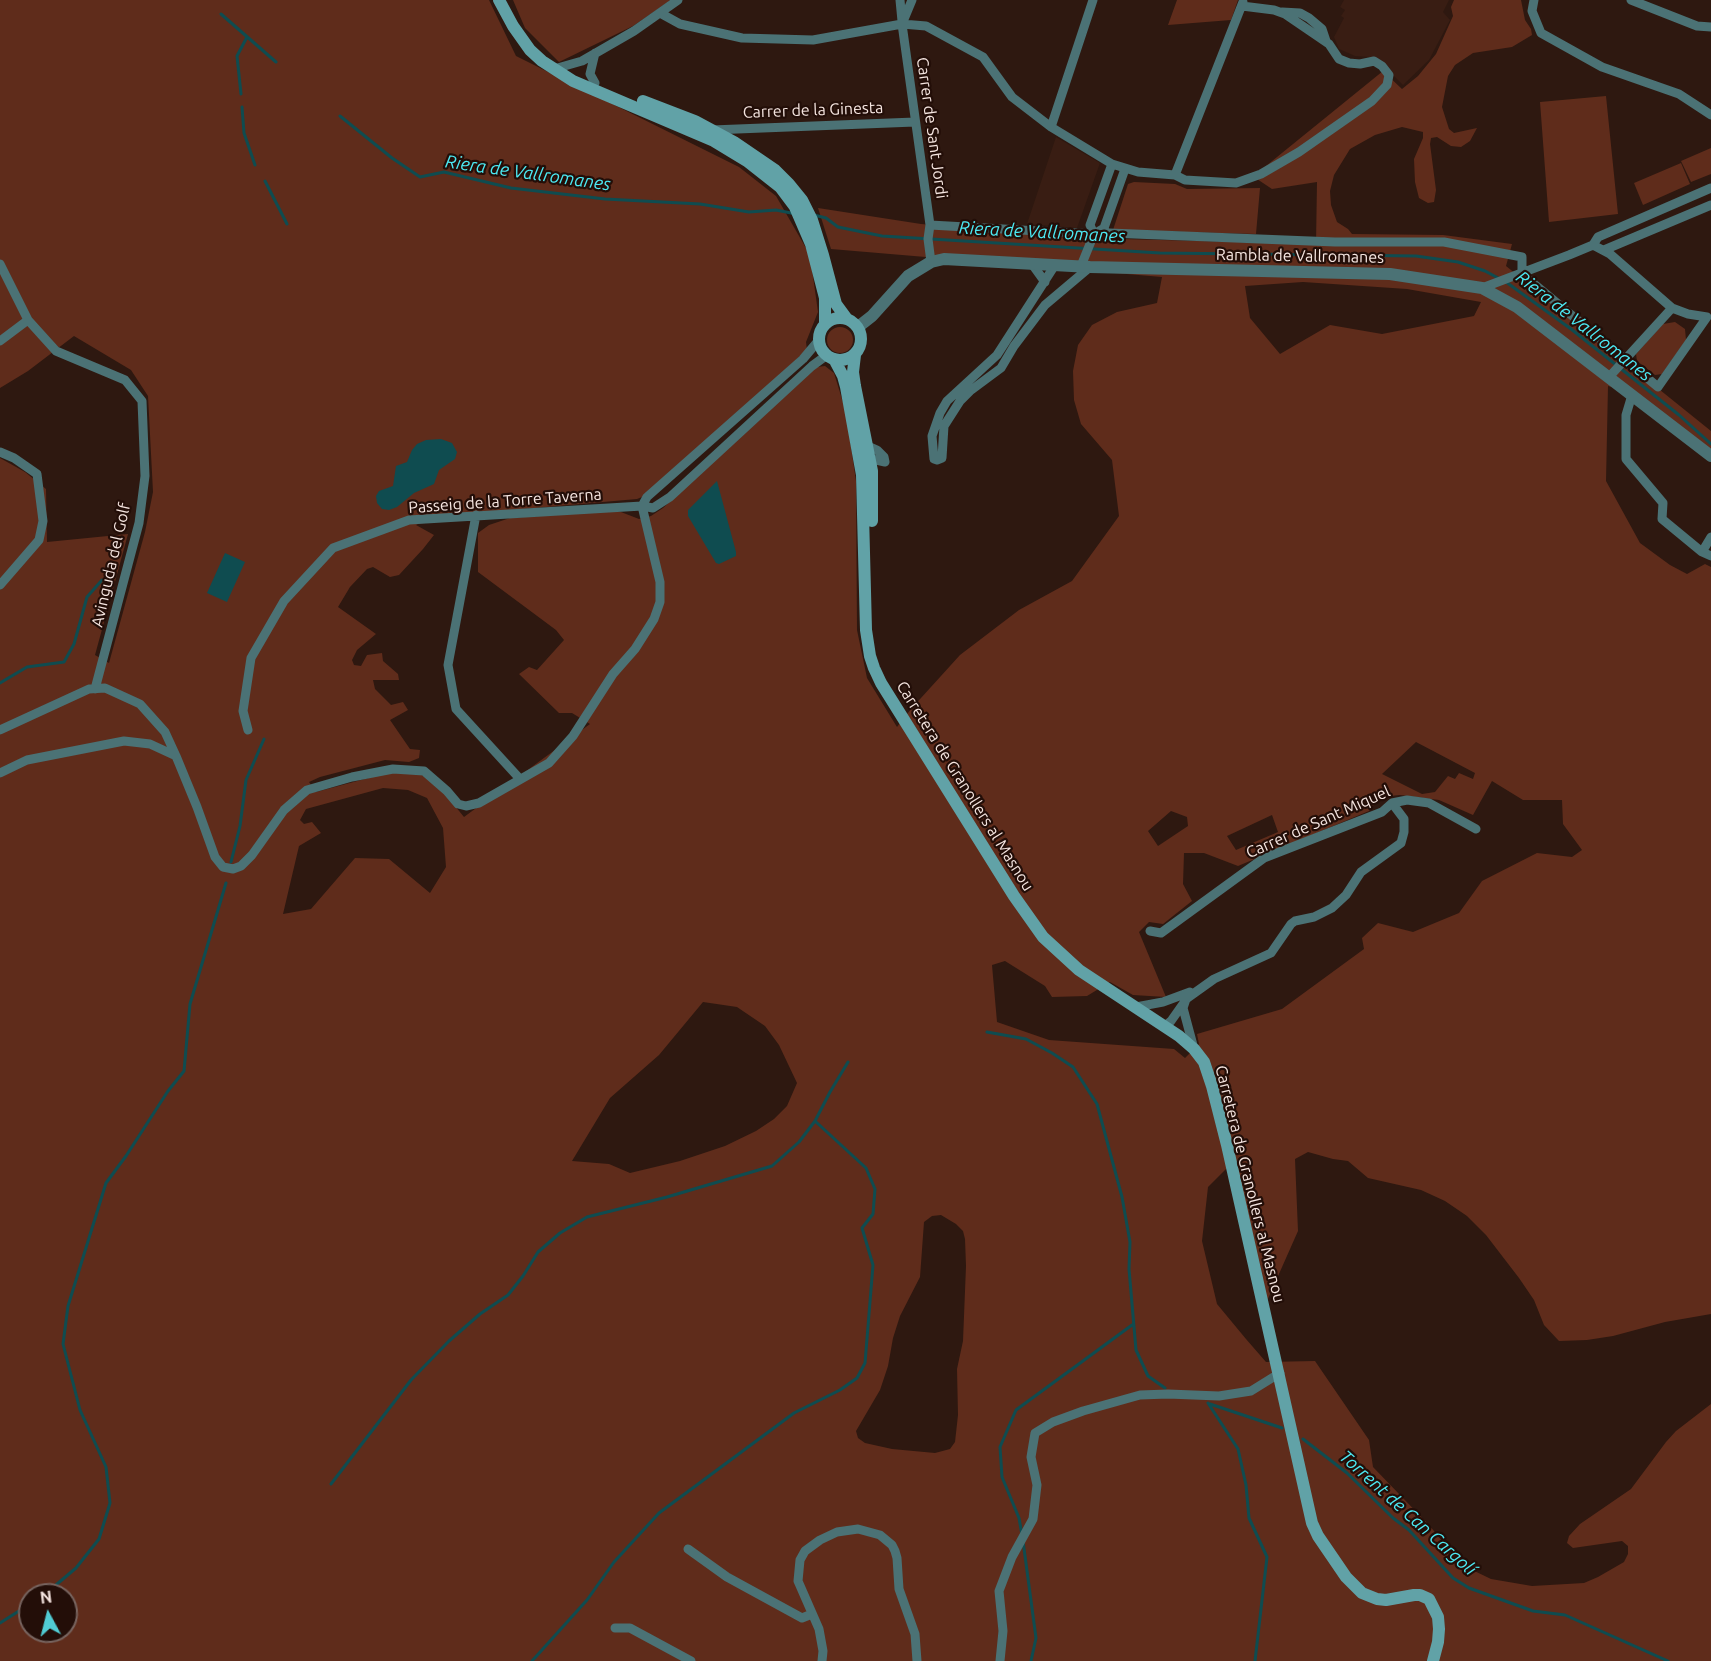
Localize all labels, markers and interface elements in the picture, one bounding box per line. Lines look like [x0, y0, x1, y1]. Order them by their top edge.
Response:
street label: Carrer de Sant Jordi [913, 56, 951, 200]
street label: Carrer de la Ginesta [742, 98, 884, 122]
water label: Riera de Vallromanes [444, 151, 612, 195]
water label: Riera de Vallromanes [958, 217, 1126, 247]
street label: Rambla de Vallromanes [1216, 245, 1384, 267]
water label: Riera de Vallromanes [1512, 266, 1656, 386]
street label: Passeig de la Torre Taverna [408, 485, 602, 517]
street label: Avinguda del Golf [87, 501, 135, 629]
street label: Carretera de Granollers al Masnou [892, 677, 1038, 895]
street label: Carrer de Sant Miquel [1243, 782, 1393, 862]
street label: Carretera de Granollers al Masnou [1211, 1063, 1289, 1305]
water label: Torrent de Can Cargolí [1335, 1446, 1481, 1580]
north arrow [18, 1583, 78, 1643]
text: N [39, 1587, 53, 1607]

